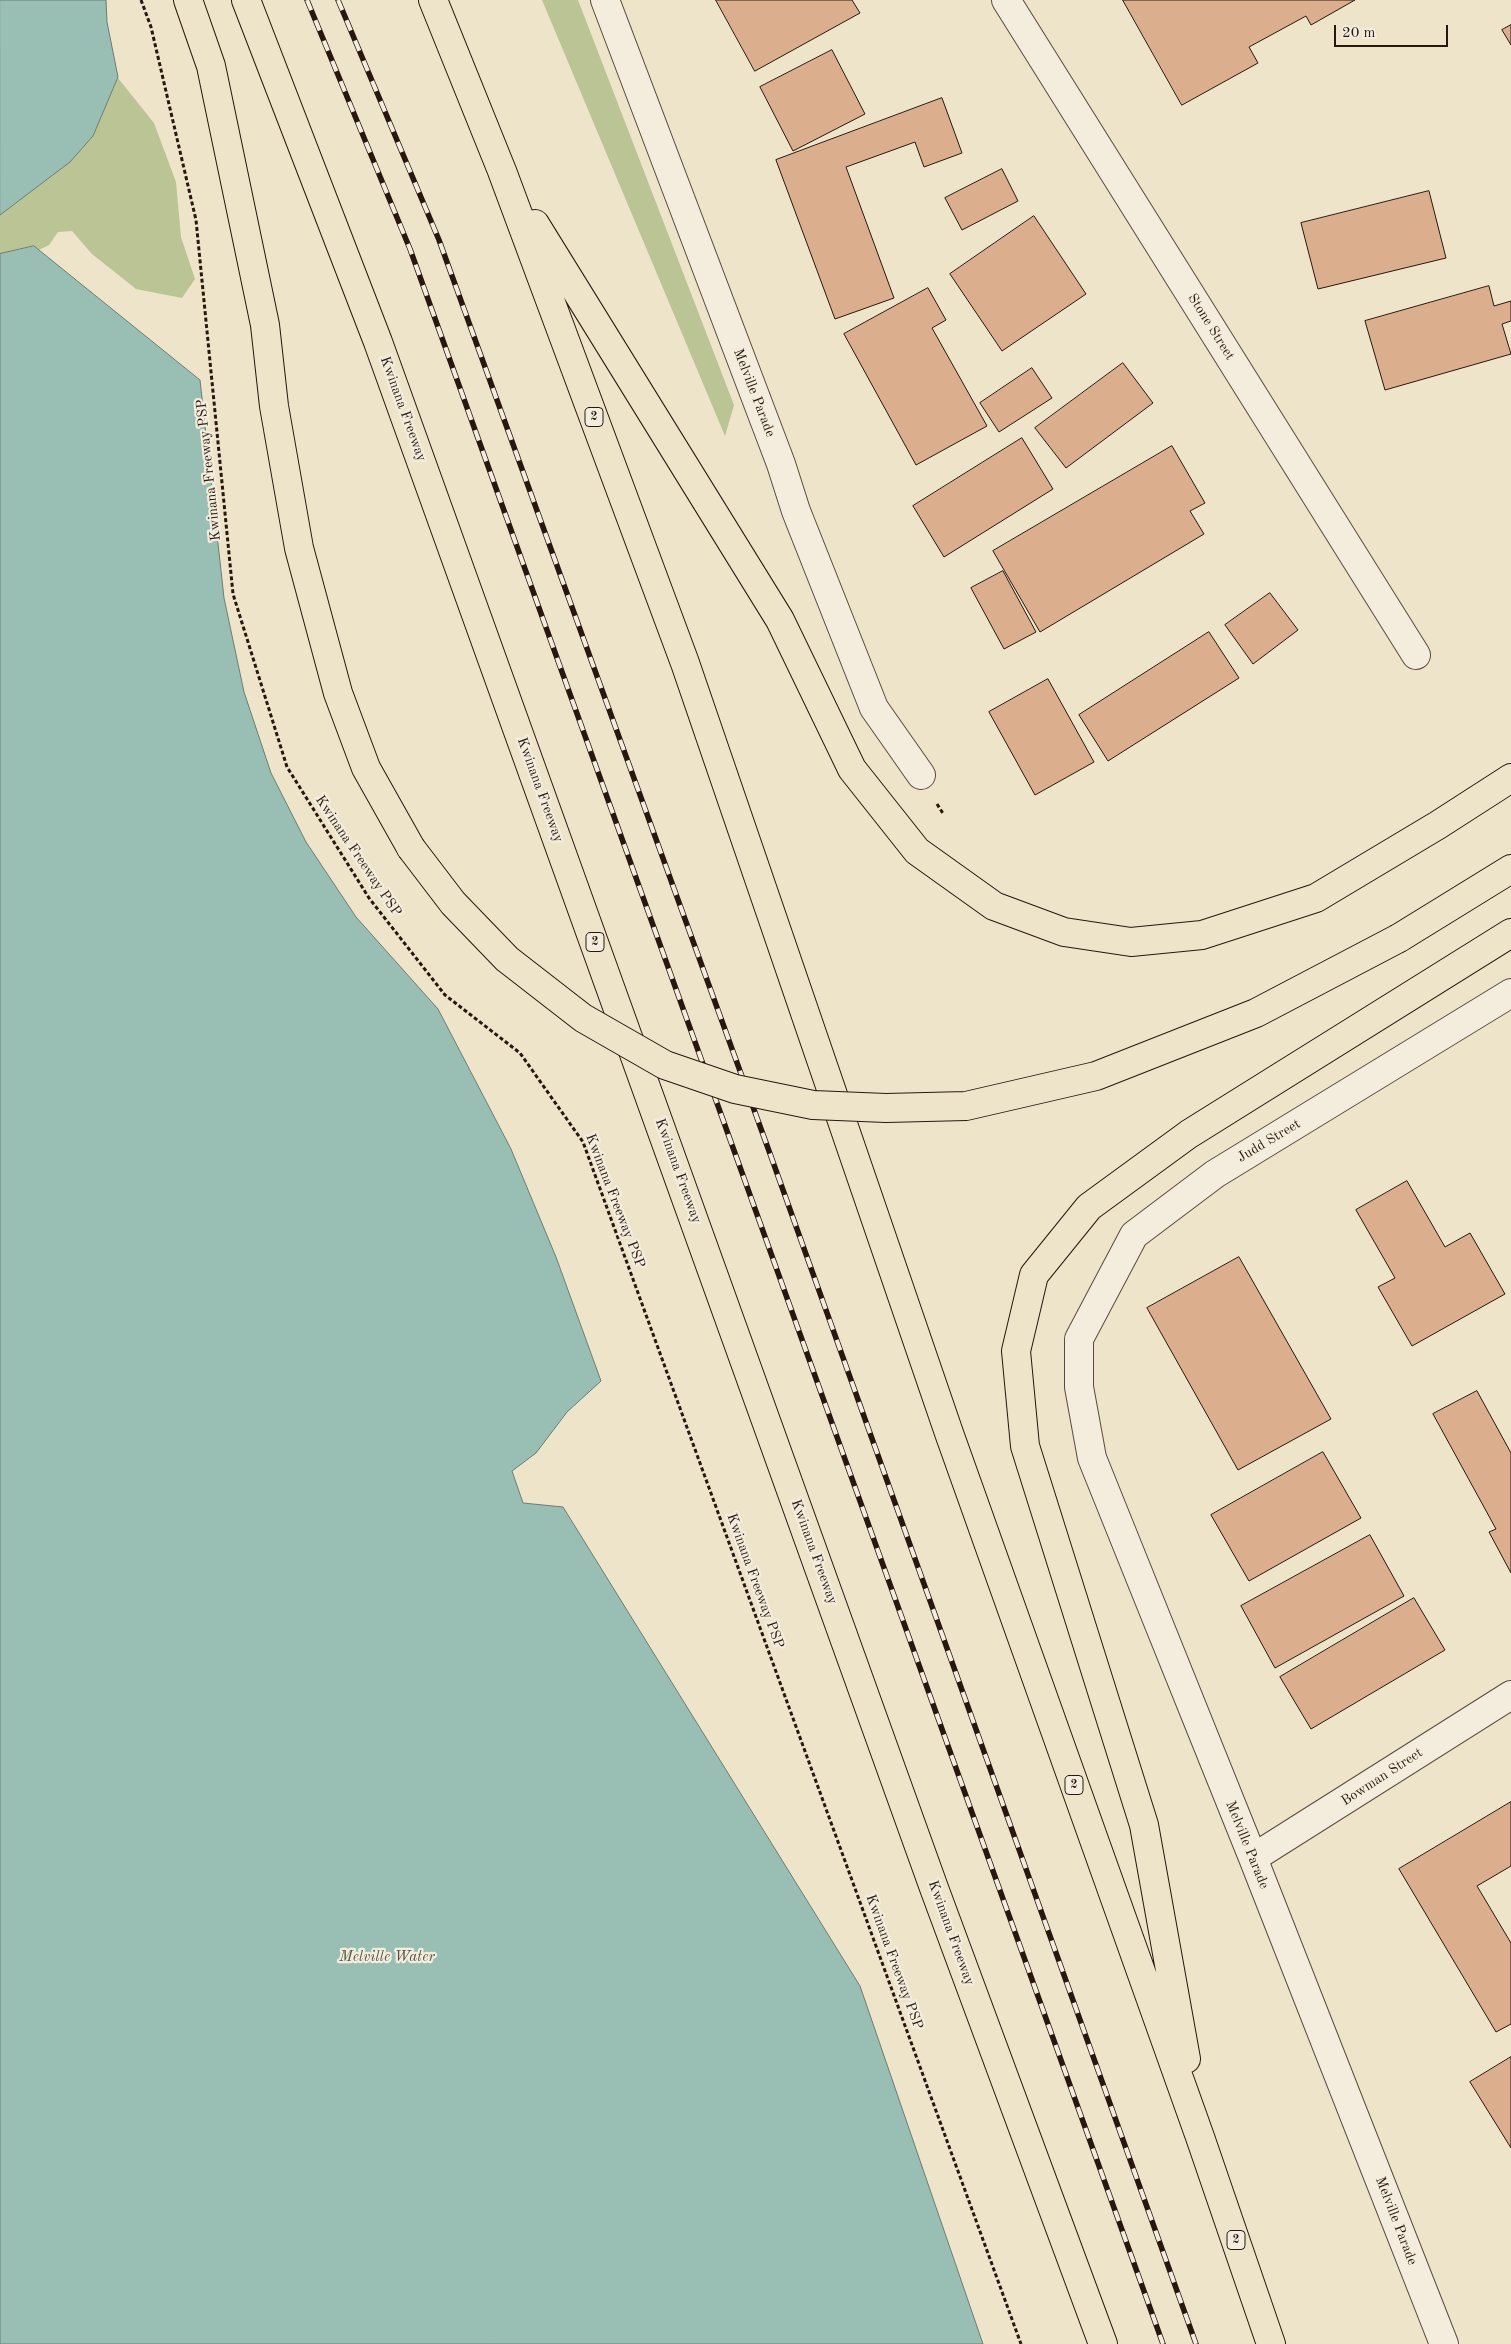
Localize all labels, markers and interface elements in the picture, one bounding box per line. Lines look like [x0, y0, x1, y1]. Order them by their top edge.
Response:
scale bar [1336, 15, 1450, 47]
text: 20 m [1342, 26, 1376, 41]
street label: Stone Street [1184, 291, 1238, 363]
street label: Melville Parade [729, 346, 779, 440]
street label: Kwinana Freeway [376, 354, 430, 464]
street label: Kwinana Freeway PSP [193, 398, 225, 542]
road number: 2 [585, 408, 603, 427]
street label: Kwinana Freeway [513, 735, 567, 845]
street label: Kwinana Freeway PSP [311, 792, 405, 920]
road number: 2 [586, 932, 604, 952]
street label: Kwinana Freeway [651, 1116, 705, 1226]
street label: Judd Street [1234, 1116, 1304, 1166]
street label: Kwinana Freeway PSP [582, 1132, 648, 1270]
street label: Kwinana Freeway [787, 1497, 841, 1607]
street label: Kwinana Freeway PSP [723, 1511, 787, 1651]
street label: Bowman Street [1338, 1744, 1426, 1810]
road number: 2 [1065, 1776, 1083, 1794]
street label: Melville Parade [1222, 1799, 1272, 1891]
street label: Kwinana Freeway [924, 1878, 978, 1988]
street label: Kwinana Freeway PSP [862, 1892, 926, 2032]
water label: Melville Water [339, 1948, 435, 1966]
street label: Melville Parade [1371, 2174, 1421, 2268]
road number: 2 [1227, 2230, 1245, 2250]

